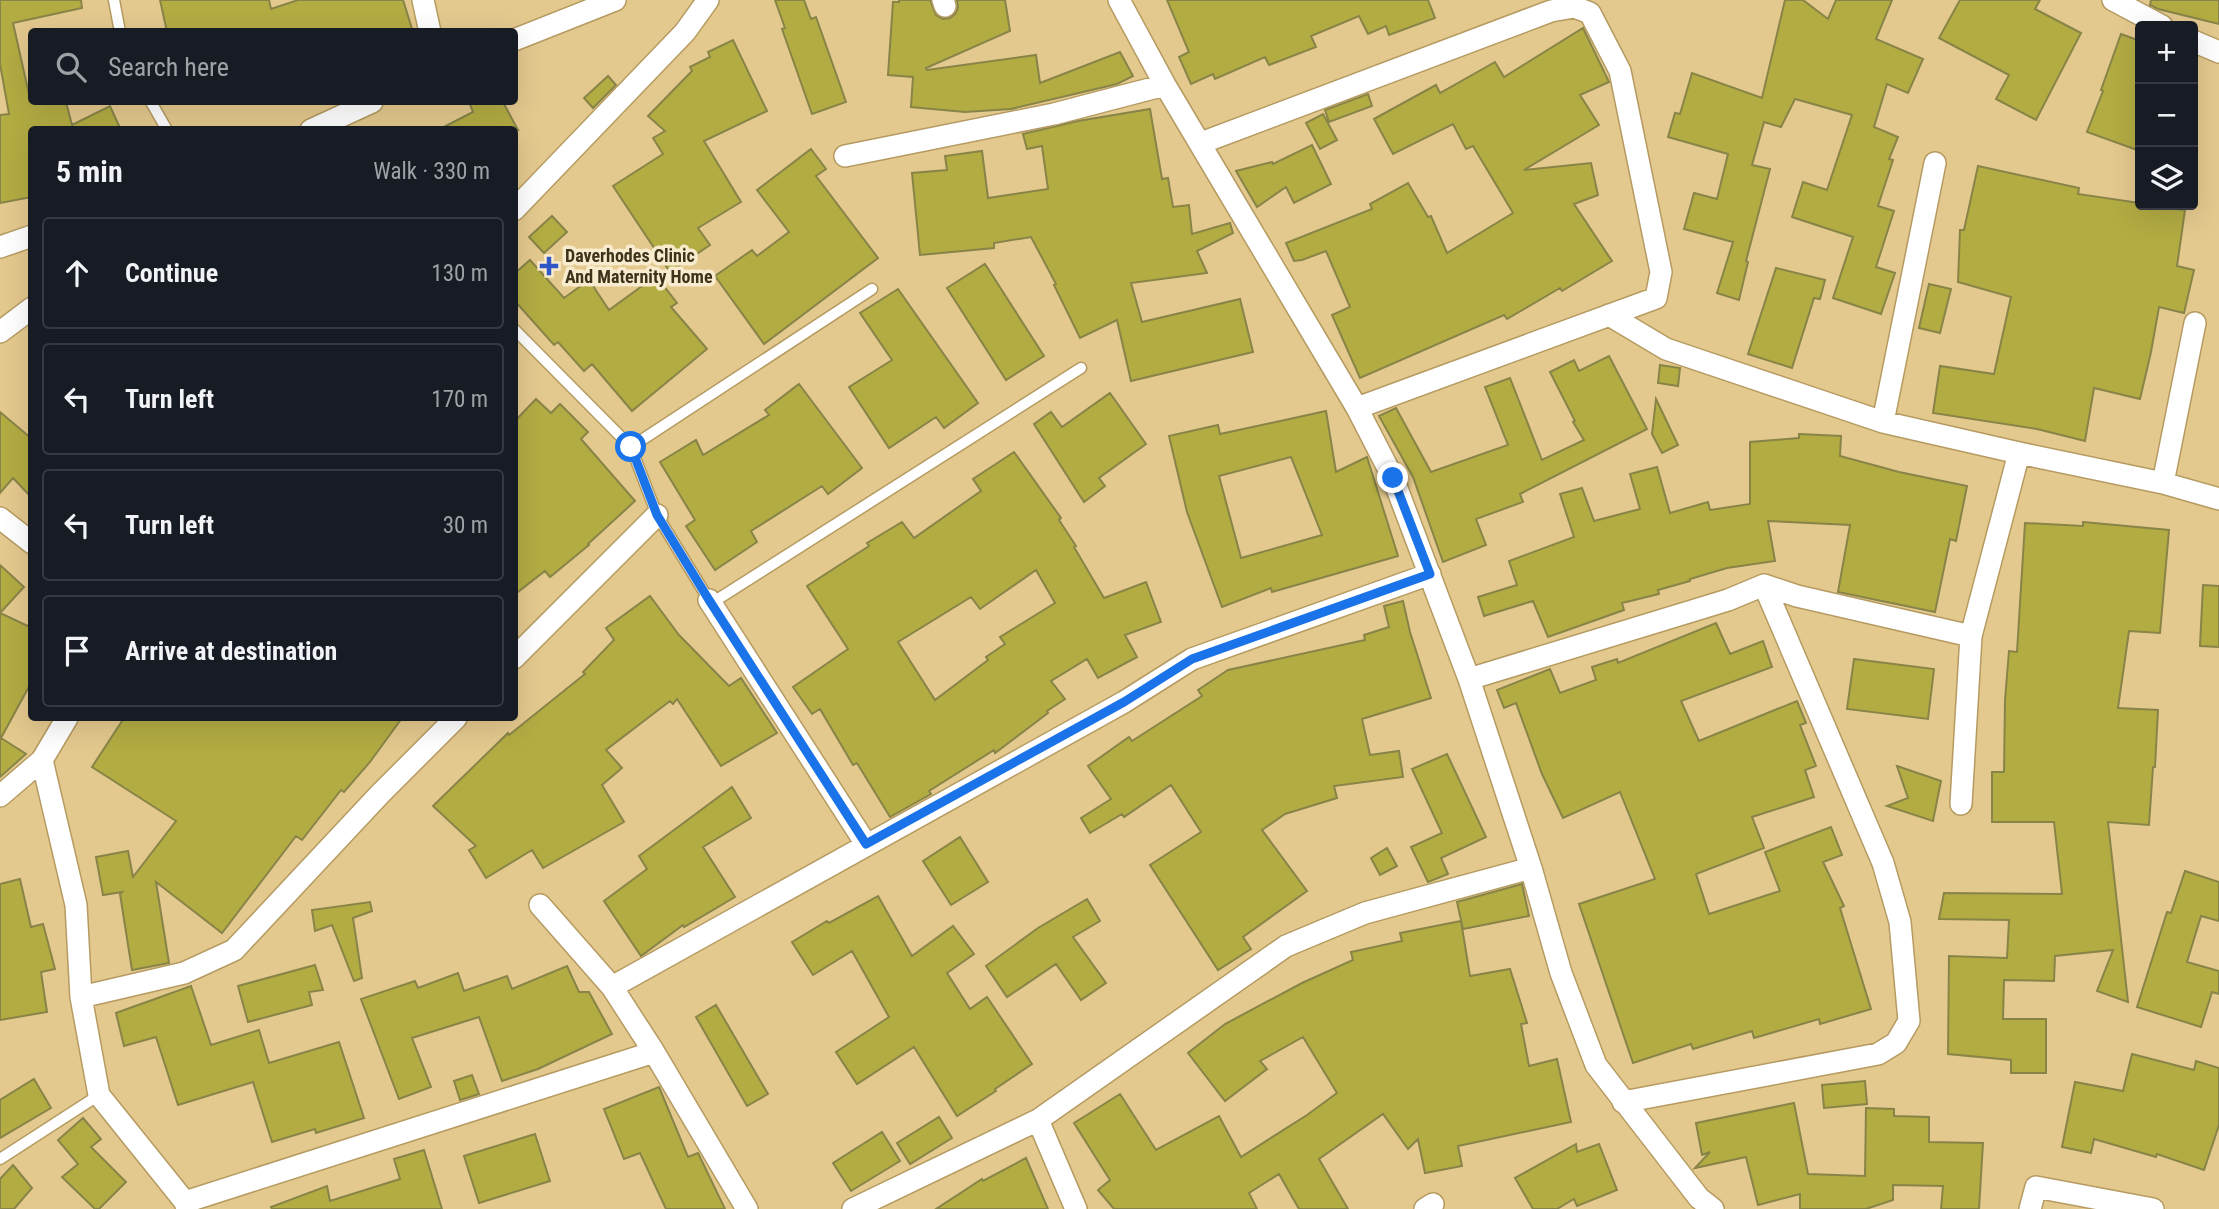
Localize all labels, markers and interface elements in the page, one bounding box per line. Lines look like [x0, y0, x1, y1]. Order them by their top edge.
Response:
map controls [2135, 21, 2198, 210]
button: + [2135, 21, 2198, 84]
search box [28, 28, 518, 105]
icon: search [52, 48, 90, 86]
text: Search here [108, 52, 229, 82]
button: − [2135, 84, 2198, 147]
button: layers [2135, 147, 2198, 210]
text: 5 min [56, 154, 123, 189]
text: Walk · 330 m [373, 158, 490, 185]
place label: Daverhodes Clinic And Maternity Home [565, 245, 713, 287]
icon: ahead [58, 254, 96, 292]
marker: Daverhodes Clinic And Maternity Home [539, 256, 559, 276]
text: Continue [125, 258, 218, 288]
text: 130 m [431, 260, 488, 287]
icon: left [58, 380, 96, 418]
text: Turn left [125, 384, 214, 414]
text: 170 m [431, 386, 488, 413]
route start [615, 431, 646, 462]
route end [1377, 462, 1408, 493]
icon: left [58, 506, 96, 544]
text: Turn left [125, 510, 214, 540]
text: 30 m [443, 512, 488, 539]
icon: arrive [58, 632, 96, 670]
text: Arrive at destination [125, 636, 337, 666]

